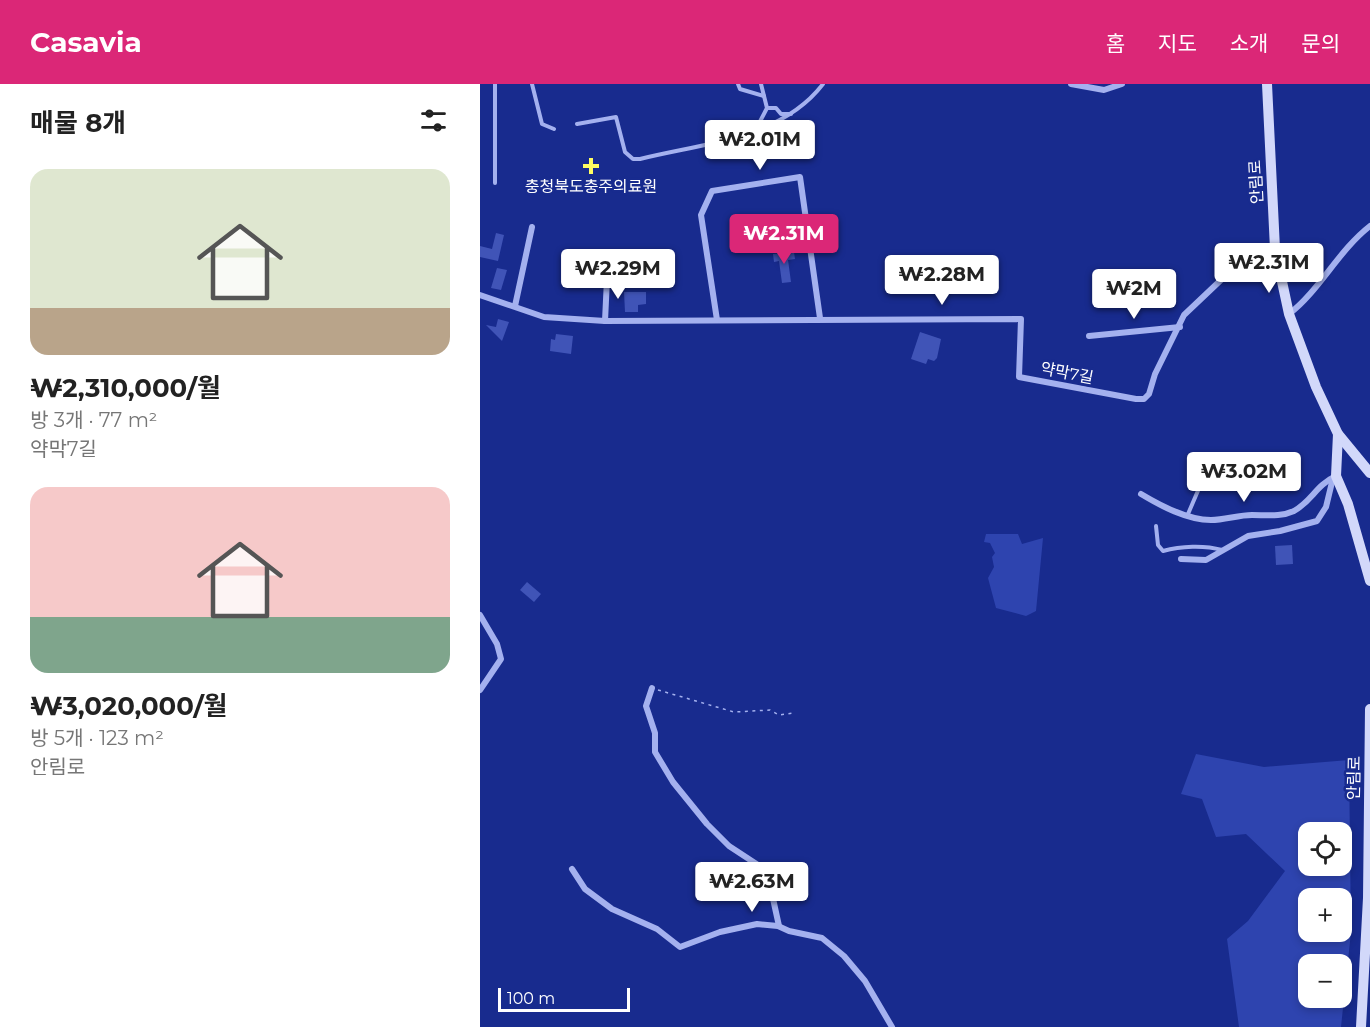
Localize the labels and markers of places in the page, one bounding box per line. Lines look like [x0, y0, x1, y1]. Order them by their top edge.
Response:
pin: ₩2.01M [711, 120, 809, 171]
marker: 충청북도충주의료원 [582, 157, 600, 175]
place label: 충청북도충주의료원 [525, 177, 657, 196]
pin: ₩2.31M [735, 214, 833, 265]
pin: ₩2.31M [1220, 243, 1318, 294]
pin: ₩2.29M [569, 249, 667, 300]
pin: ₩2.28M [893, 255, 991, 306]
pin: ₩2M [1105, 269, 1163, 320]
pin: ₩3.02M [1195, 452, 1293, 503]
pin: ₩2.63M [703, 862, 801, 913]

